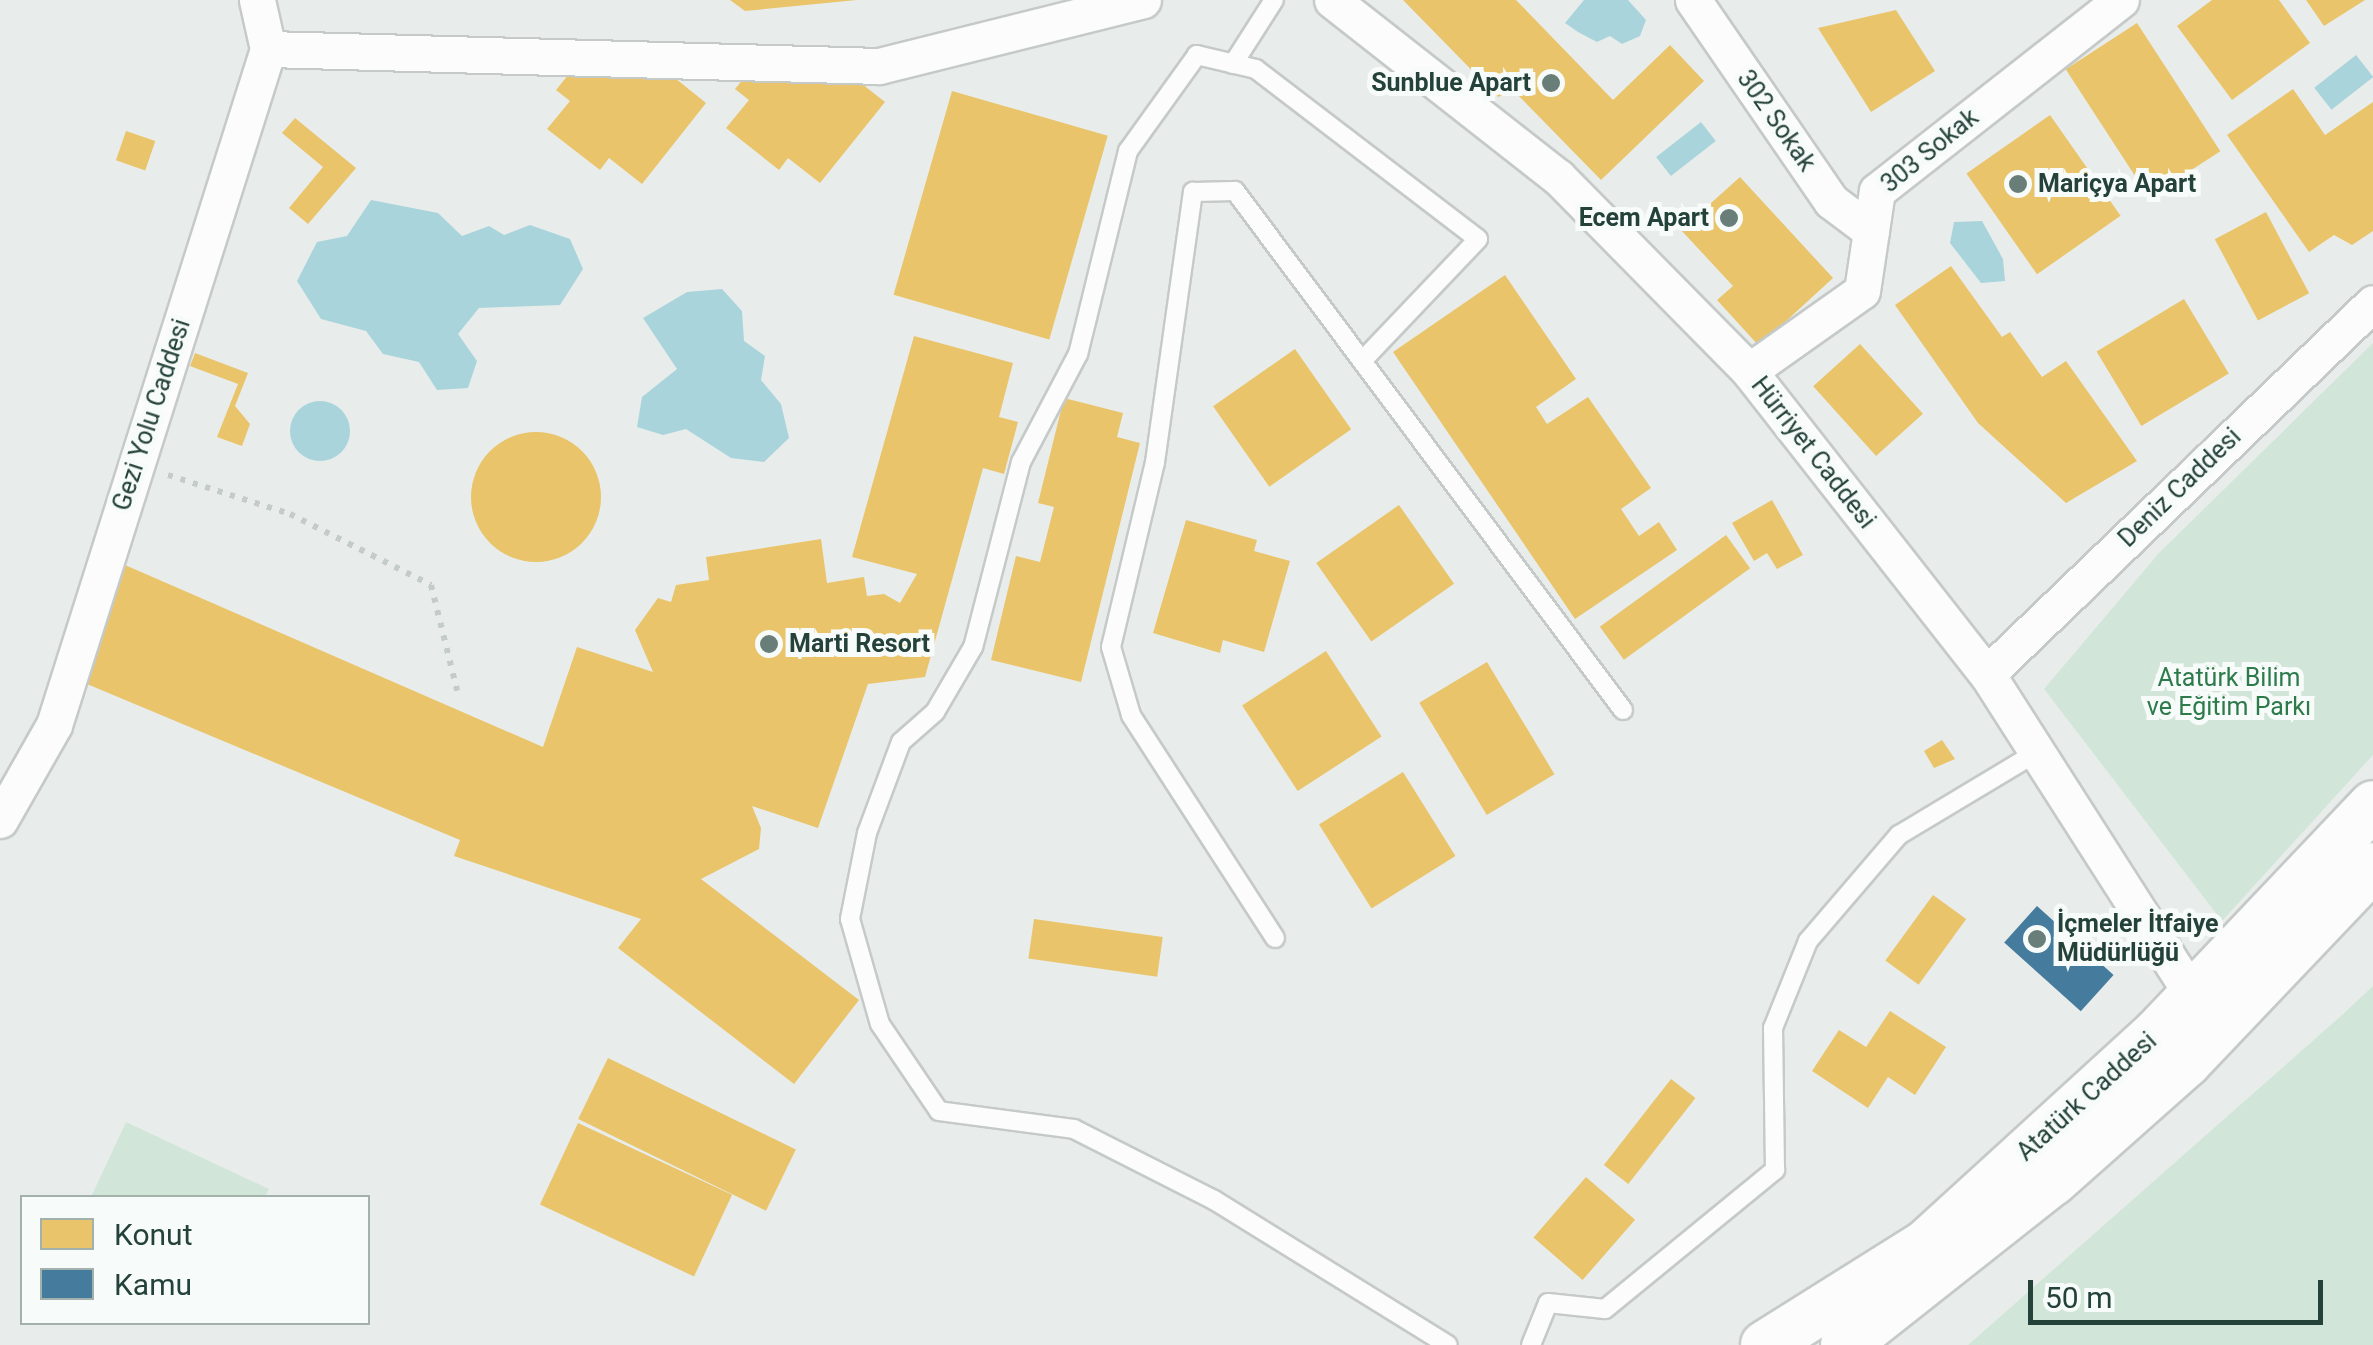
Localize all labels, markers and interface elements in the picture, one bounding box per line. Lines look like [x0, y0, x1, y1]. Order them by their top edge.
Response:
street label: 302 Sokak [1730, 65, 1822, 177]
place label: Sunblue Apart [1371, 68, 1531, 98]
marker: Sunblue Apart [1540, 72, 1562, 94]
street label: 303 Sokak [1875, 103, 1985, 199]
place label: Mariçya Apart [2038, 169, 2196, 199]
marker: Mariçya Apart [2007, 173, 2029, 195]
place label: Ecem Apart [1579, 203, 1709, 233]
marker: Ecem Apart [1718, 207, 1740, 229]
street label: Gezi Yolu Caddesi [107, 315, 197, 515]
street label: Hürriyet Caddesi [1744, 371, 1882, 535]
street label: Deniz Caddesi [2113, 422, 2247, 554]
place label: Marti Resort [789, 629, 930, 659]
marker: Marti Resort [758, 633, 780, 655]
park label: Atatürk Bilim ve Eğitim Parkı [2147, 664, 2311, 723]
place label: İçmeler İtfaiye Müdürlüğü [2057, 910, 2219, 969]
marker: İçmeler İtfaiye Müdürlüğü [2026, 928, 2048, 950]
street label: Atatürk Caddesi [2011, 1026, 2163, 1168]
legend [20, 1195, 370, 1325]
text: Konut [114, 1217, 192, 1252]
scale bar [2033, 1260, 2328, 1322]
text: Kamu [114, 1267, 192, 1302]
text: 50 m [2045, 1280, 2112, 1315]

